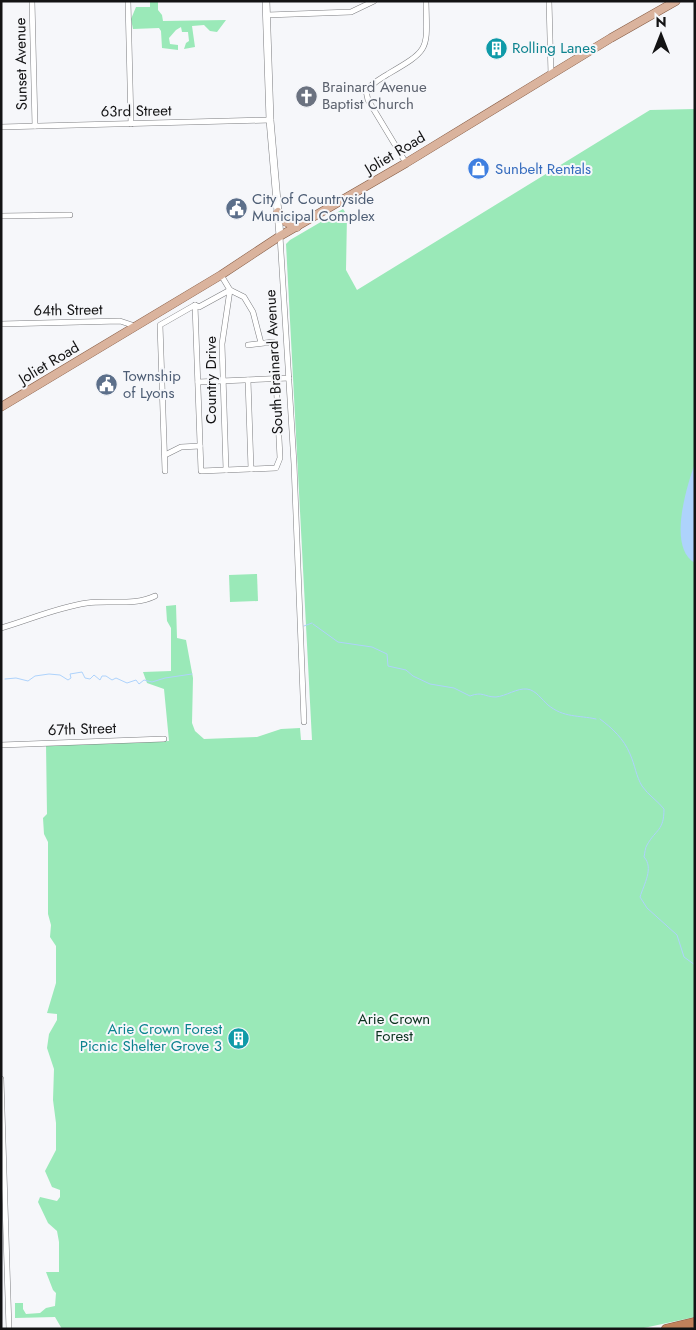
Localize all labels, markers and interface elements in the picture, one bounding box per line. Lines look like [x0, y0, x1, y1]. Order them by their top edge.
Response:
north arrow [636, 10, 686, 60]
text: N [655, 12, 667, 32]
street label: Sunset Avenue [9, 17, 33, 110]
building icon: Rolling Lanes [484, 36, 508, 60]
place label: Rolling Lanes [512, 37, 596, 59]
place label: Brainard Avenue Baptist Church [322, 76, 427, 115]
church icon: Brainard Avenue Baptist Church [294, 84, 318, 108]
street label: 63rd Street [100, 99, 172, 123]
street label: Joliet Road [359, 126, 430, 181]
shop icon: Sunbelt Rentals [467, 157, 491, 181]
place label: Sunbelt Rentals [495, 158, 591, 180]
place label: City of Countryside Municipal Complex [252, 188, 375, 227]
public building icon: City of Countryside Municipal Complex [224, 196, 248, 220]
street label: South Brainard Avenue [259, 289, 289, 435]
street label: 64th Street [33, 298, 103, 322]
street label: Joliet Road [13, 336, 84, 391]
street label: Country Drive [200, 336, 222, 424]
place label: Township of Lyons [123, 365, 181, 404]
public building icon: Township of Lyons [95, 373, 119, 397]
street label: 67th Street [47, 717, 117, 741]
park label: Arie Crown Forest [358, 1008, 430, 1047]
place label: Arie Crown Forest Picnic Shelter Grove 3 [80, 1018, 222, 1057]
building icon: Arie Crown Forest Picnic Shelter Grove 3 [226, 1026, 250, 1050]

